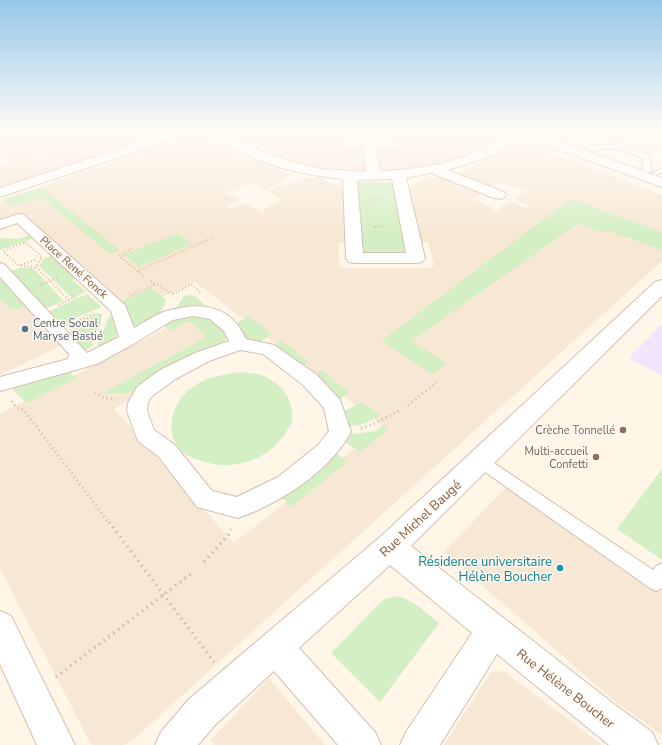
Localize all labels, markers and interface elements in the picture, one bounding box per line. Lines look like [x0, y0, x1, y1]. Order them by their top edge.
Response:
street label: Place René Fonck [37, 233, 111, 302]
place label: Centre Social Maryse Bastié [33, 316, 103, 344]
marker: Centre Social Maryse Bastié [20, 324, 30, 334]
place label: Crèche Tonnellé [535, 423, 615, 438]
marker: Crèche Tonnellé [618, 425, 628, 435]
place label: Multi-accueil Confetti [524, 444, 589, 472]
marker: Multi-accueil Confetti [591, 452, 601, 462]
street label: Rue Michel Baugé [376, 476, 465, 561]
place label: Résidence universitaire Hélène Boucher [418, 553, 552, 586]
marker: Résidence universitaire Hélène Boucher [555, 563, 565, 573]
street label: Rue Hélène Boucher [513, 645, 618, 733]

